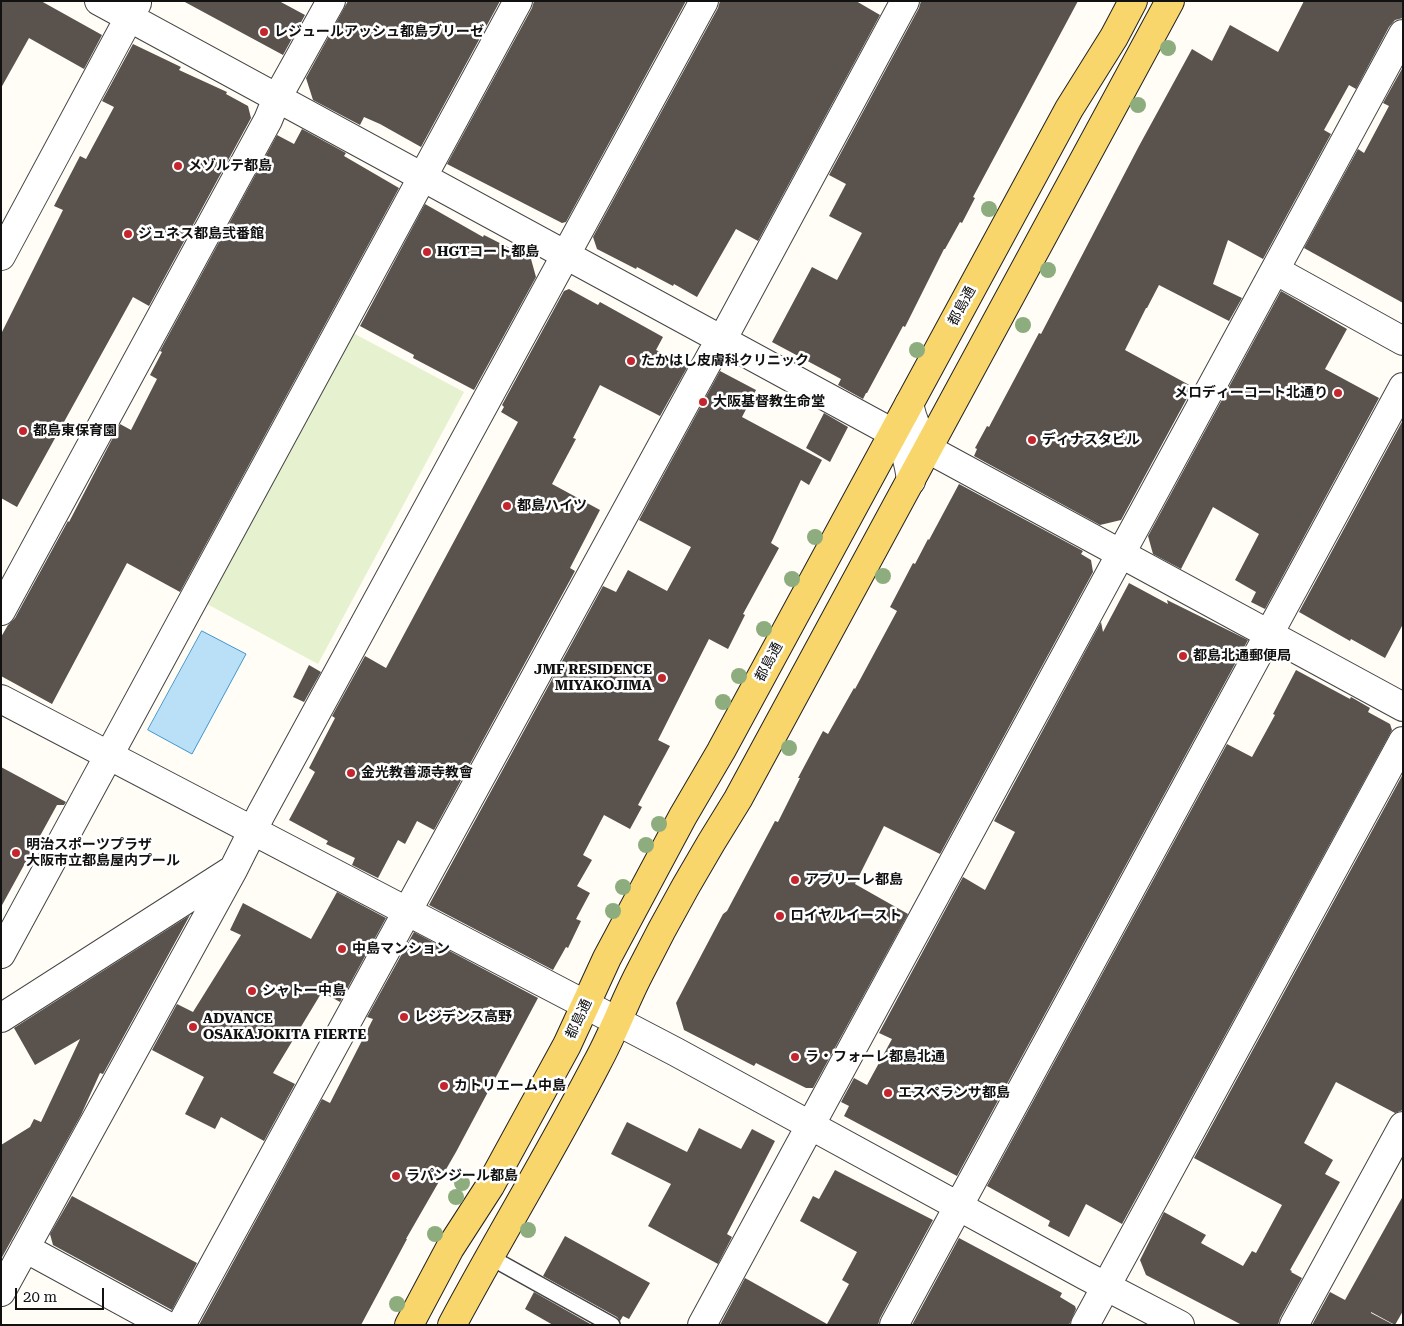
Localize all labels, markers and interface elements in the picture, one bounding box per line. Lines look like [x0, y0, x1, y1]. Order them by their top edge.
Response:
place label: レジュールアッシュ都島ブリーゼ [274, 24, 484, 40]
marker: レジュールアッシュ都島ブリーゼ [258, 26, 270, 38]
place label: メゾルテ都島 [188, 158, 272, 174]
marker: メゾルテ都島 [172, 160, 184, 172]
place label: ジュネス都島弐番館 [138, 226, 264, 242]
marker: ジュネス都島弐番館 [122, 228, 134, 240]
place label: HGTコート都島 [437, 244, 539, 260]
marker: HGTコート都島 [421, 246, 433, 258]
street label: 都島通 [945, 284, 979, 328]
place label: たかはし皮膚科クリニック [641, 353, 809, 369]
marker: たかはし皮膚科クリニック [625, 355, 637, 367]
place label: メロディーコート北通り [1174, 385, 1328, 401]
marker: メロディーコート北通り [1332, 387, 1344, 399]
place label: 大阪基督教生命堂 [713, 394, 825, 410]
marker: 大阪基督教生命堂 [697, 396, 709, 408]
place label: 都島東保育園 [33, 423, 117, 439]
marker: 都島東保育園 [17, 425, 29, 437]
place label: ディナスタビル [1042, 432, 1140, 448]
marker: ディナスタビル [1026, 434, 1038, 446]
place label: 都島ハイツ [517, 498, 587, 514]
marker: 都島ハイツ [501, 500, 513, 512]
street label: 都島通 [752, 640, 786, 684]
place label: 都島北通郵便局 [1193, 648, 1291, 664]
marker: 都島北通郵便局 [1177, 650, 1189, 662]
place label: JMF RESIDENCE MIYAKOJIMA [534, 662, 652, 694]
marker: JMF RESIDENCE MIYAKOJIMA [656, 672, 668, 684]
place label: 金光教善源寺教會 [361, 765, 473, 781]
marker: 金光教善源寺教會 [345, 767, 357, 779]
place label: 明治スポーツプラザ 大阪市立都島屋内プール [26, 837, 180, 870]
marker: 明治スポーツプラザ 大阪市立都島屋内プール [10, 847, 22, 859]
place label: アプリーレ都島 [805, 872, 903, 888]
marker: アプリーレ都島 [789, 874, 801, 886]
place label: ロイヤルイースト [790, 908, 902, 924]
marker: ロイヤルイースト [774, 910, 786, 922]
place label: 中島マンション [352, 941, 450, 957]
marker: 中島マンション [336, 943, 348, 955]
place label: シャトー中島 [262, 983, 346, 999]
marker: シャトー中島 [246, 985, 258, 997]
street label: 都島通 [563, 996, 595, 1042]
place label: レジデンス高野 [414, 1009, 512, 1025]
place label: ADVANCE OSAKAJOKITA FIERTE [203, 1011, 366, 1044]
marker: レジデンス高野 [398, 1011, 410, 1023]
marker: ADVANCE OSAKAJOKITA FIERTE [187, 1021, 199, 1033]
place label: ラ・フォーレ都島北通 [805, 1049, 945, 1065]
marker: ラ・フォーレ都島北通 [789, 1051, 801, 1063]
place label: カトリエーム中島 [454, 1078, 566, 1094]
marker: カトリエーム中島 [438, 1080, 450, 1092]
place label: エスペランサ都島 [898, 1085, 1010, 1101]
marker: エスペランサ都島 [882, 1087, 894, 1099]
place label: ラパンジール都島 [406, 1168, 518, 1184]
marker: ラパンジール都島 [390, 1170, 402, 1182]
scale bar [18, 1278, 106, 1310]
text: 20 m [23, 1288, 57, 1306]

